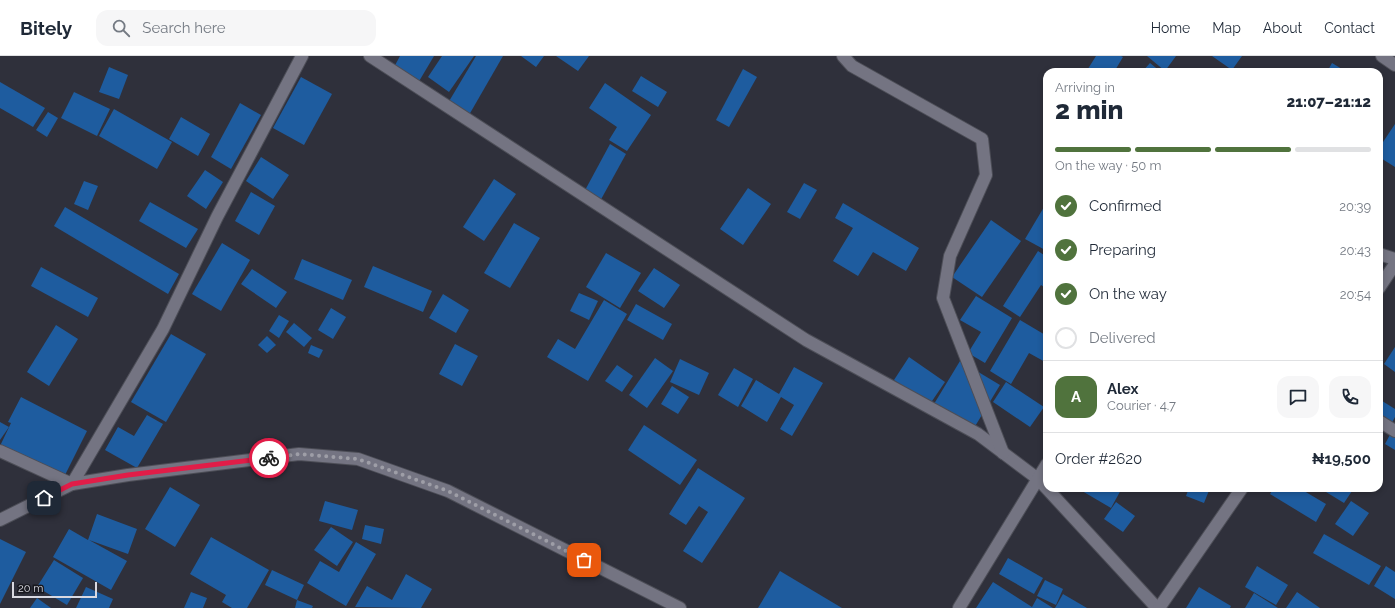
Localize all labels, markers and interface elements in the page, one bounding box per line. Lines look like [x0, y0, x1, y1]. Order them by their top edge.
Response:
search box [96, 10, 376, 46]
text: Bitely [20, 17, 72, 39]
icon: search [110, 17, 132, 39]
text: Search here [142, 19, 226, 37]
text: Home [1151, 20, 1190, 36]
text: Map [1212, 20, 1241, 36]
text: About [1263, 20, 1302, 36]
text: Contact [1324, 20, 1375, 36]
text: Arriving in [1055, 80, 1115, 95]
text: 21:07–21:12 [1287, 93, 1371, 111]
text: 2 min [1055, 95, 1123, 125]
text: On the way · 50 m [1055, 158, 1162, 173]
icon: check [1055, 195, 1077, 217]
text: Confirmed [1089, 197, 1162, 215]
text: 20:39 [1339, 199, 1371, 214]
icon: check [1055, 239, 1077, 261]
text: Preparing [1089, 241, 1156, 259]
text: 20:43 [1340, 243, 1371, 258]
icon: check [1055, 283, 1077, 305]
text: On the way [1089, 285, 1167, 303]
text: 20:54 [1340, 287, 1371, 302]
text: Delivered [1089, 329, 1156, 347]
button: chat [1277, 376, 1319, 418]
button: phone [1329, 376, 1371, 418]
text: Alex [1107, 380, 1138, 398]
text: A [1071, 388, 1081, 406]
text: Courier · 4.7 [1107, 398, 1176, 413]
courier [249, 438, 289, 478]
icon: bike [258, 447, 280, 469]
text: Order #2620 [1055, 450, 1142, 468]
text: ₦19,500 [1312, 450, 1371, 468]
pin [27, 481, 61, 515]
icon: home [33, 487, 55, 509]
pin [567, 543, 601, 577]
icon: bag [573, 549, 595, 571]
scale bar [12, 580, 97, 599]
text: 20 m [18, 582, 43, 595]

